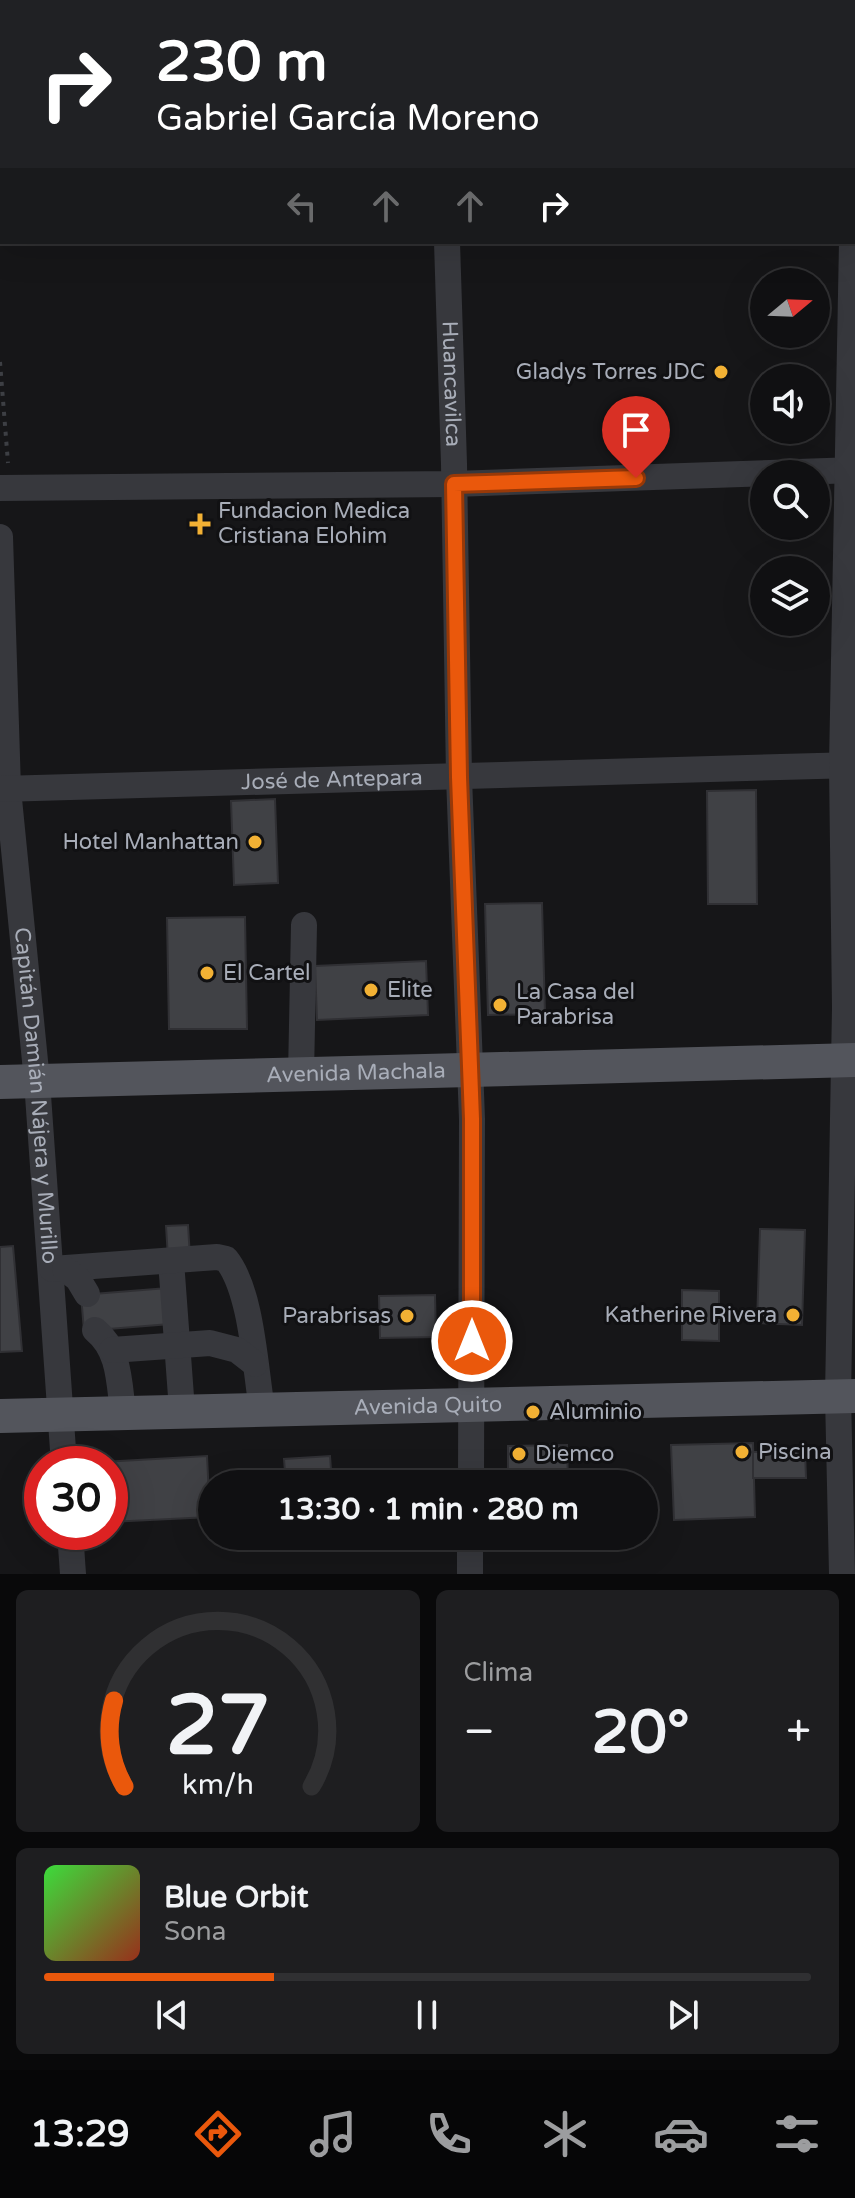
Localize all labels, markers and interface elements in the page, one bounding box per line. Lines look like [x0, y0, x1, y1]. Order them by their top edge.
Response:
text: 230 m [156, 29, 327, 96]
icon: right [24, 32, 128, 136]
text: Gabriel García Moreno [156, 97, 540, 140]
icon: left [280, 184, 324, 228]
icon: ahead [364, 184, 408, 228]
icon: ahead [448, 184, 492, 228]
icon: right [532, 184, 576, 228]
north arrow [750, 268, 830, 348]
map controls [750, 268, 830, 636]
street label: Huancavilca [436, 320, 466, 447]
place label: Gladys Torres JDC [516, 359, 705, 385]
marker: Gladys Torres JDC [712, 363, 730, 381]
button: sound [750, 364, 830, 444]
pin [602, 396, 670, 478]
icon: arrive [614, 408, 658, 452]
button: search [750, 460, 830, 540]
place label: Fundacion Medica Cristiana Elohim [218, 498, 410, 549]
marker: Fundacion Medica Cristiana Elohim [189, 513, 211, 535]
button: layers [750, 556, 830, 636]
street label: José de Antepara [241, 764, 423, 795]
place label: Hotel Manhattan [62, 829, 239, 855]
marker: Hotel Manhattan [246, 833, 264, 851]
street label: Capitán Damián Nájera y Murillo [9, 926, 63, 1265]
place label: El Cartel [223, 960, 311, 986]
marker: El Cartel [198, 964, 216, 982]
place label: Elite [387, 977, 433, 1003]
place label: La Casa del Parabrisa [516, 979, 635, 1030]
marker: Elite [362, 981, 380, 999]
marker: La Casa del Parabrisa [491, 996, 509, 1014]
street label: Avenida Machala [266, 1058, 446, 1088]
position arrow [430, 1299, 514, 1383]
place label: Katherine Rivera [605, 1302, 777, 1328]
place label: Parabrisas [282, 1303, 391, 1329]
marker: Katherine Rivera [784, 1306, 802, 1324]
marker: Parabrisas [398, 1307, 416, 1325]
street label: Avenida Quito [353, 1391, 503, 1421]
place label: Aluminio [549, 1399, 642, 1425]
marker: Aluminio [524, 1403, 542, 1421]
place label: Piscina [758, 1439, 832, 1465]
place label: Diemco [535, 1441, 614, 1467]
marker: Piscina [733, 1443, 751, 1461]
marker: Diemco [510, 1445, 528, 1463]
speed limit sign: 30 [24, 1446, 128, 1550]
text: 13:30 · 1 min · 280 m [277, 1491, 579, 1528]
text: Clima [464, 1657, 533, 1688]
text: 27 [166, 1677, 270, 1777]
text: 20° [592, 1697, 690, 1769]
text: − [464, 1706, 495, 1759]
text: + [786, 1706, 811, 1759]
text: km/h [182, 1768, 254, 1802]
text: Blue Orbit [164, 1879, 309, 1916]
text: Sona [164, 1916, 226, 1947]
icon: previous [150, 1993, 194, 2037]
icon: pause [405, 1993, 449, 2037]
icon: next [661, 1993, 705, 2037]
icon: directions [190, 2106, 246, 2162]
icon: music [305, 2106, 361, 2162]
icon: phone [421, 2106, 477, 2162]
icon: climate [537, 2106, 593, 2162]
icon: car [653, 2106, 709, 2162]
icon: filters [769, 2106, 825, 2162]
text: 13:29 [30, 2113, 130, 2156]

